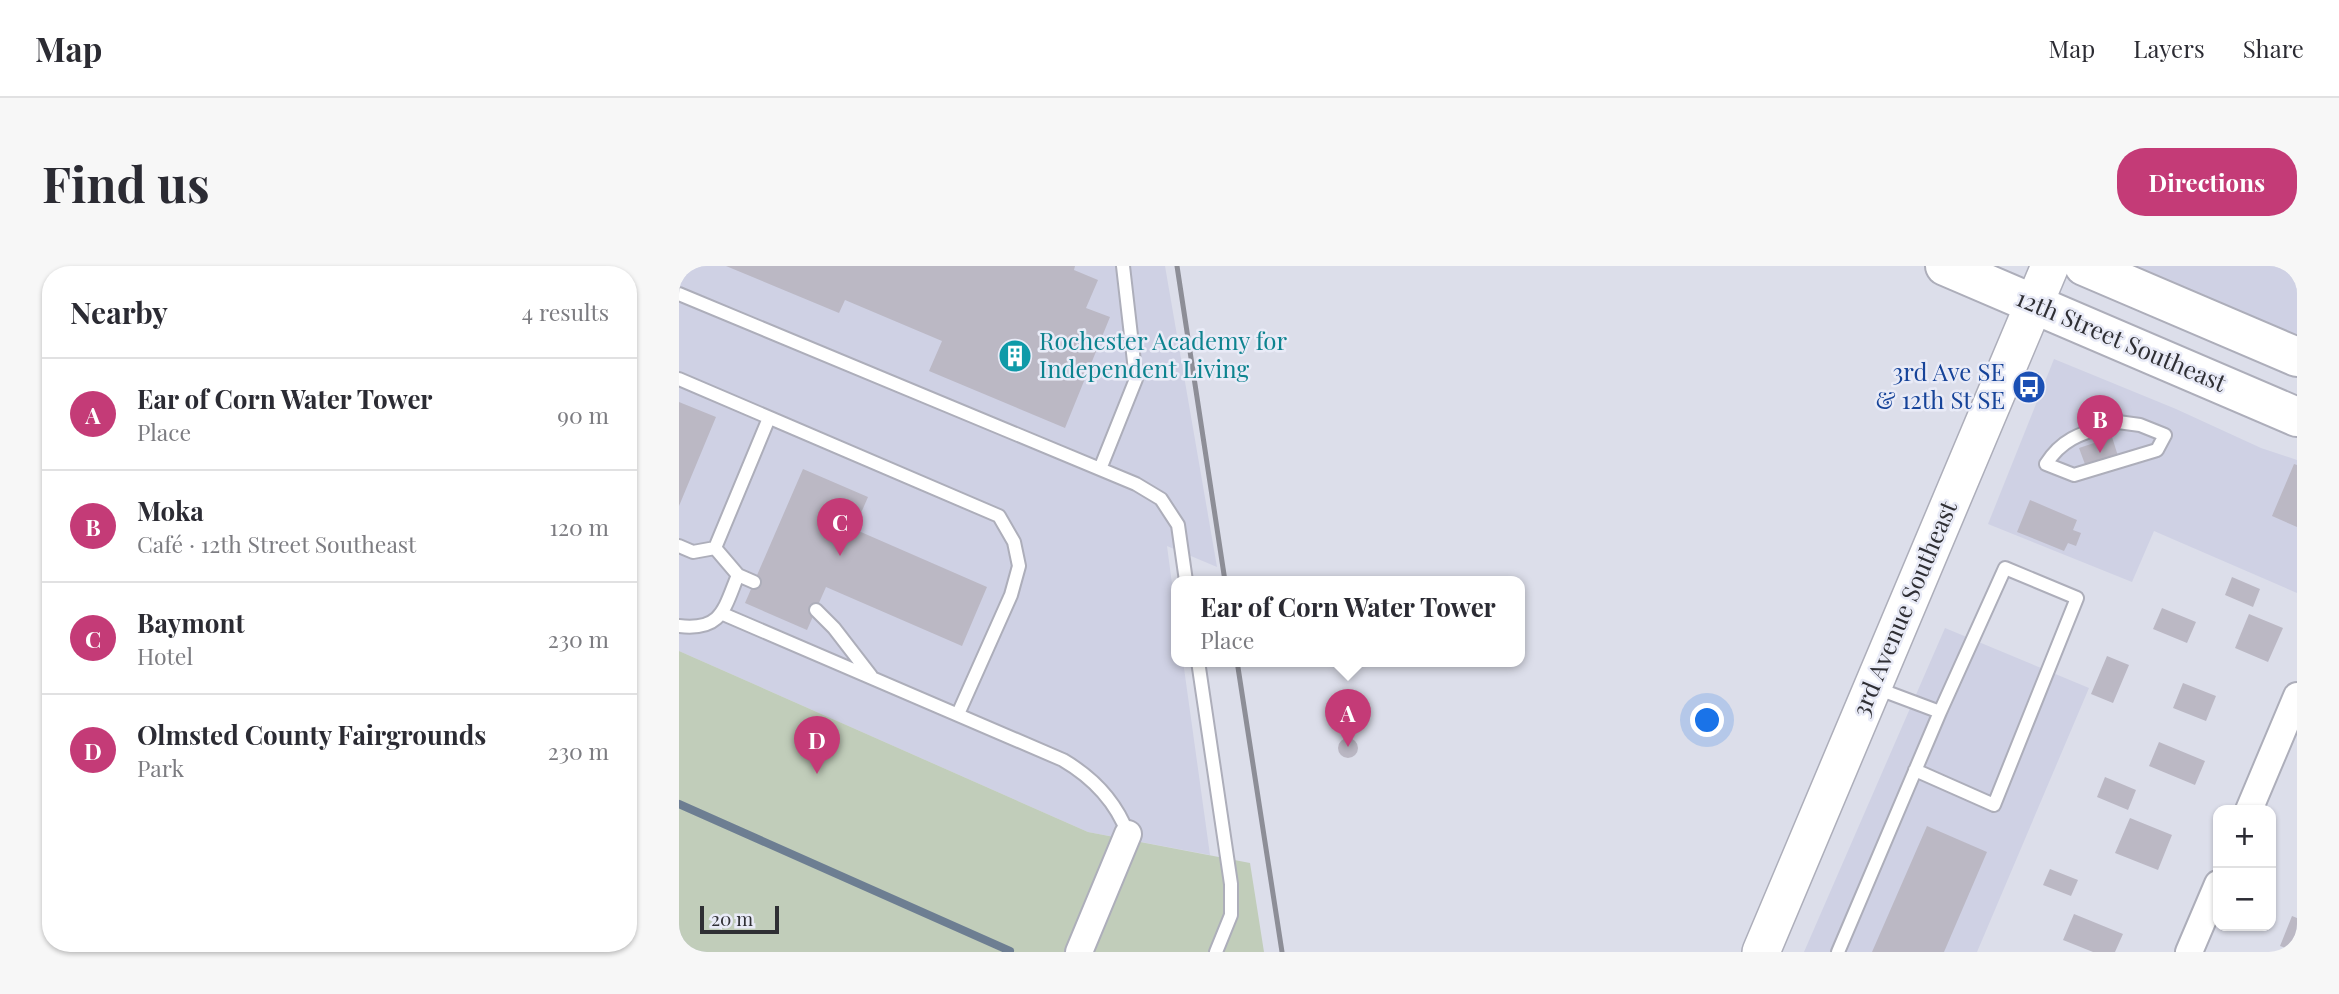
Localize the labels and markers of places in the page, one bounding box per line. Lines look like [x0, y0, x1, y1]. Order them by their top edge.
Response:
place label: Rochester Academy for Independent Living [1039, 324, 1287, 384]
building icon: Rochester Academy for Independent Living [996, 337, 1034, 375]
place label: 3rd Ave SE & 12th St SE [1875, 355, 2005, 415]
bus stop icon: 3rd Ave SE & 12th St SE [2010, 368, 2048, 406]
pin: B [2077, 395, 2123, 453]
pin: C [817, 498, 863, 556]
pin: A [1325, 689, 1371, 747]
pin: D [794, 716, 840, 774]

